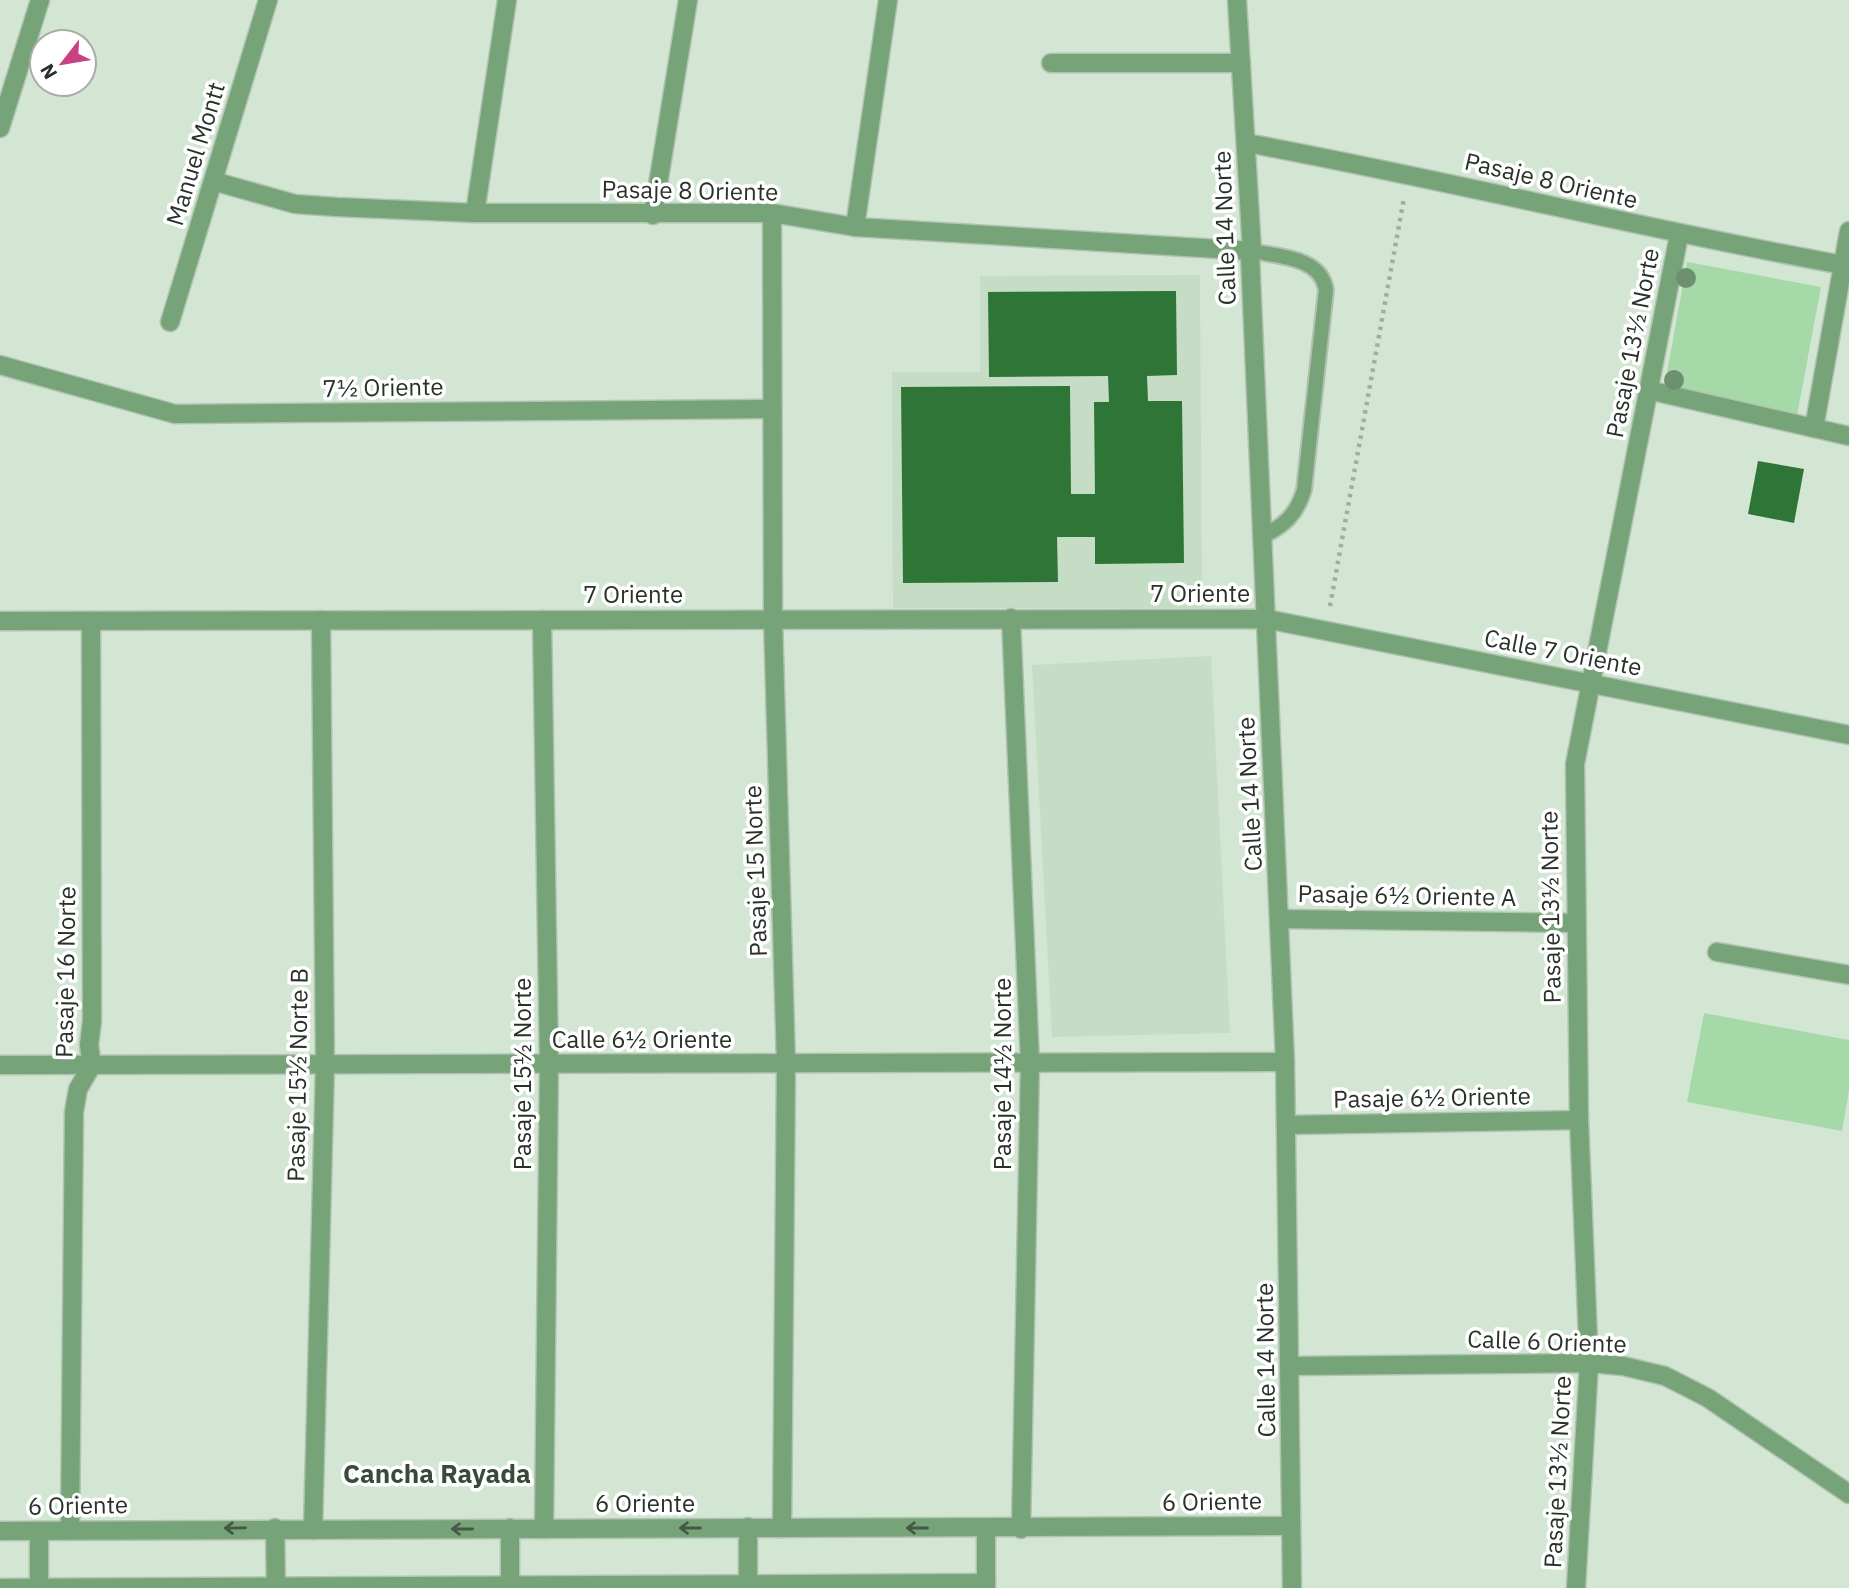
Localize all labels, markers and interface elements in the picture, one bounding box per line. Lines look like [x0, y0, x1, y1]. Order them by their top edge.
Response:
north arrow [28, 28, 98, 98]
text: N [35, 60, 62, 84]
street label: Manuel Montt [158, 78, 232, 229]
street label: Pasaje 8 Oriente [1462, 145, 1641, 215]
street label: Calle 14 Norte [1205, 150, 1243, 306]
street label: Pasaje 8 Oriente [601, 172, 779, 208]
street label: Pasaje 13½ Norte [1598, 245, 1666, 440]
street label: 7½ Oriente [322, 370, 444, 404]
street label: 7 Oriente [1150, 577, 1250, 609]
street label: 7 Oriente [583, 578, 683, 610]
street label: Calle 7 Oriente [1482, 621, 1645, 683]
street label: Calle 14 Norte [1229, 716, 1269, 872]
street label: Pasaje 15 Norte [736, 785, 774, 957]
street label: Pasaje 13½ Norte [1532, 810, 1568, 1004]
street label: Pasaje 6½ Oriente A [1297, 877, 1517, 913]
street label: Pasaje 16 Norte [48, 886, 82, 1058]
street label: Pasaje 15½ Norte B [279, 968, 315, 1182]
street label: Pasaje 15½ Norte [506, 978, 538, 1170]
street label: Pasaje 14½ Norte [986, 978, 1018, 1170]
street label: Calle 6½ Oriente [552, 1023, 732, 1055]
street label: Pasaje 6½ Oriente [1333, 1079, 1531, 1115]
street label: Calle 14 Norte [1248, 1282, 1282, 1438]
street label: Calle 6 Oriente [1467, 1322, 1627, 1360]
street label: Pasaje 13½ Norte [1536, 1375, 1578, 1569]
district label: Cancha Rayada [343, 1456, 531, 1490]
street label: 6 Oriente [1162, 1484, 1262, 1518]
street label: 6 Oriente [595, 1487, 695, 1519]
street label: 6 Oriente [28, 1488, 128, 1522]
one-way arrow [679, 1521, 702, 1535]
one-way arrow [906, 1521, 929, 1535]
one-way arrow [224, 1522, 247, 1535]
one-way arrow [451, 1522, 474, 1536]

